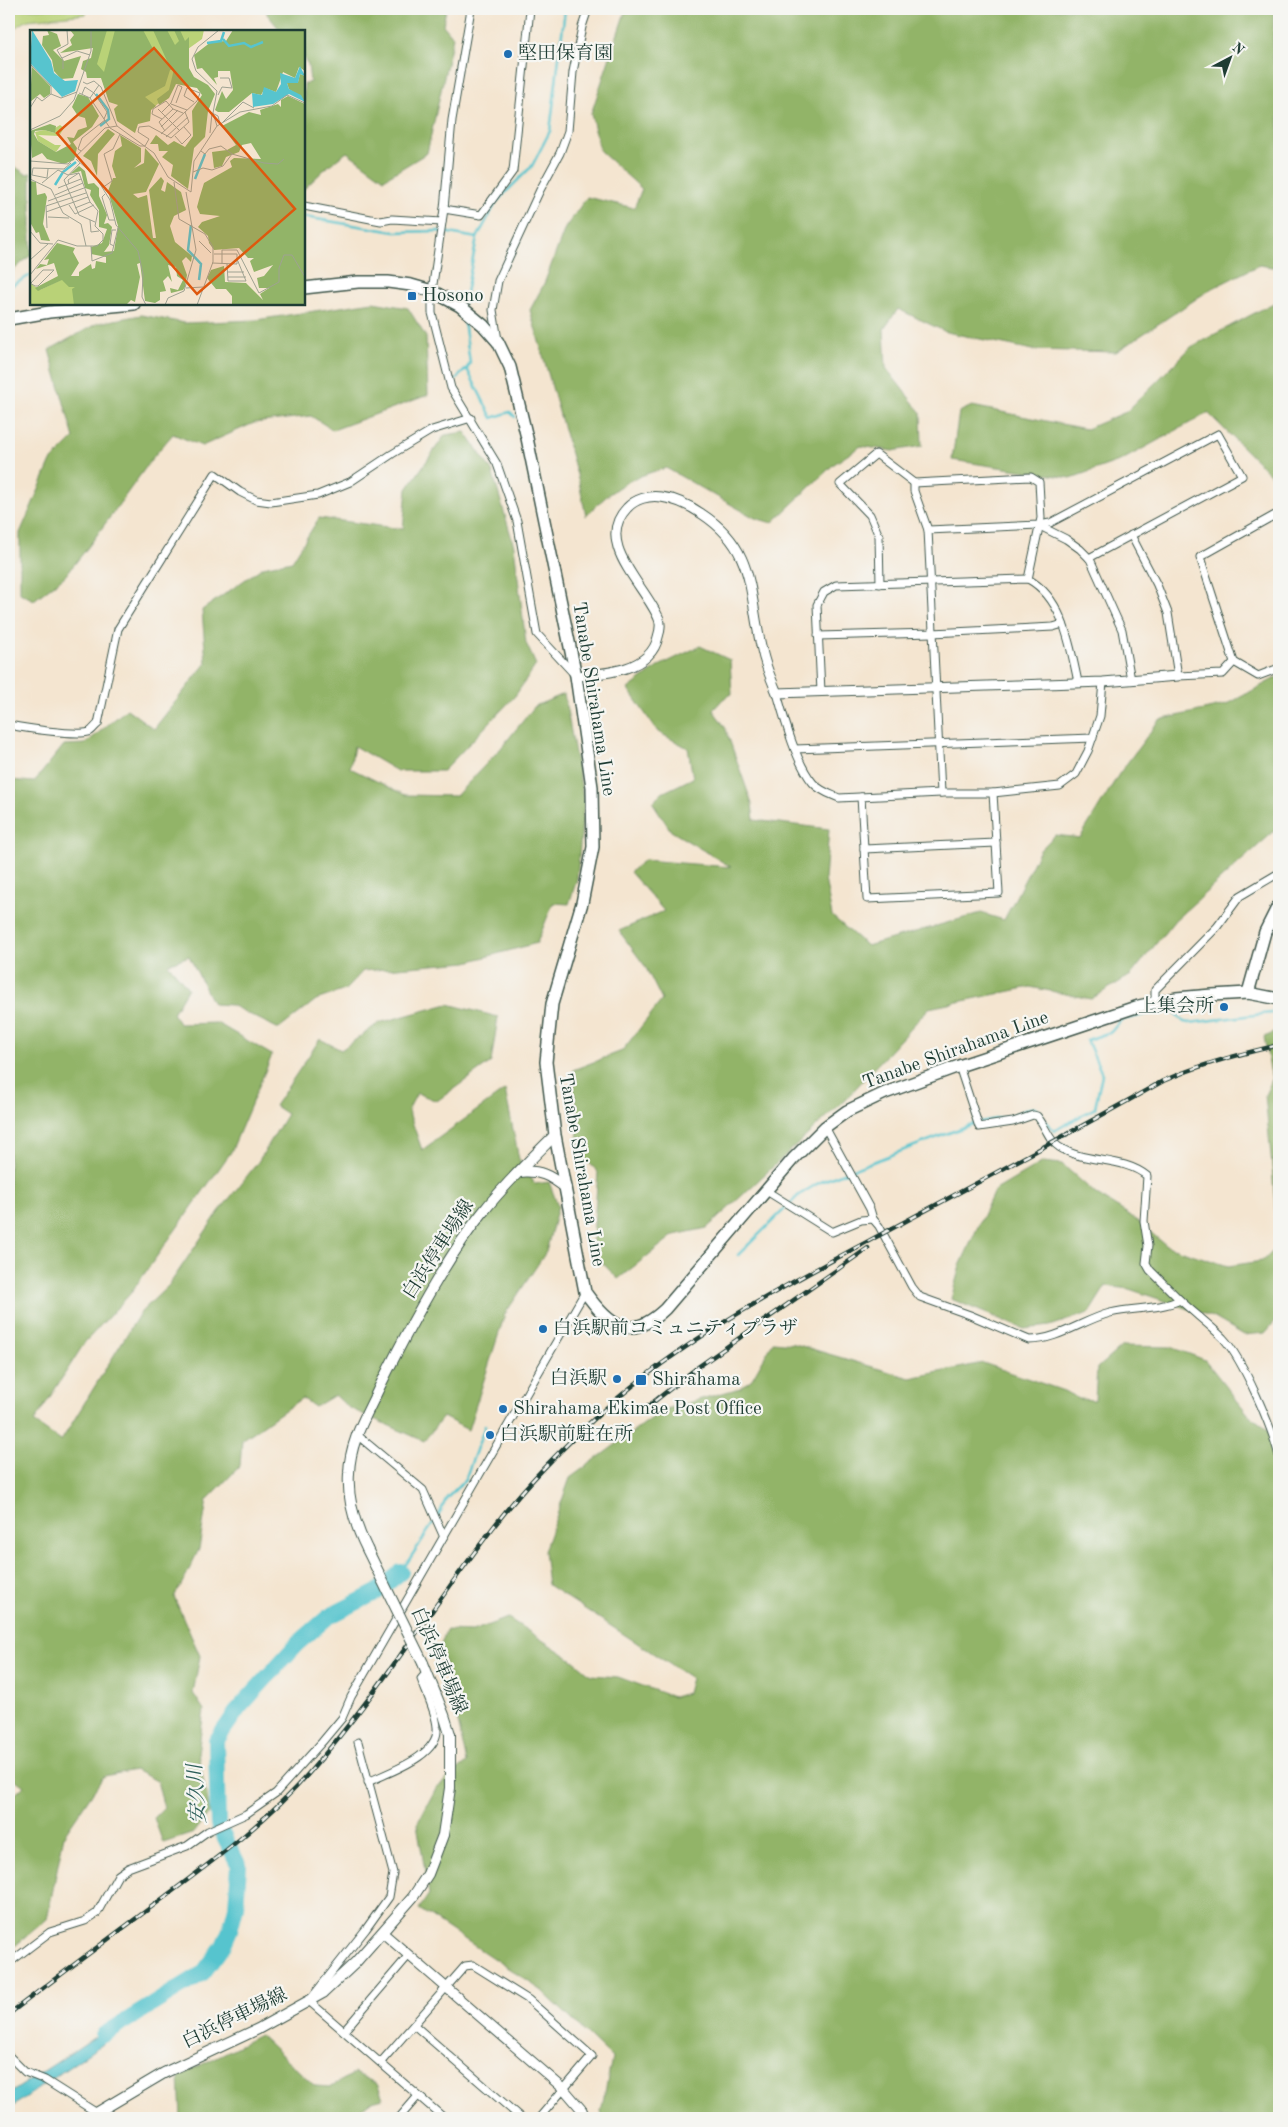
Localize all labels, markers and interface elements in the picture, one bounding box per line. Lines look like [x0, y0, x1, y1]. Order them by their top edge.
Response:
inset map [30, 30, 305, 305]
north arrow [1206, 32, 1256, 82]
text: N [1229, 40, 1247, 58]
place label: 堅田保育園 [518, 43, 613, 64]
marker: 堅田保育園 [502, 48, 514, 60]
place label: Hosono [422, 287, 484, 306]
marker: Hosono [406, 290, 418, 302]
street label: Tanabe Shirahama Line [568, 601, 618, 797]
place label: 上集会所 [1138, 995, 1214, 1017]
marker: 上集会所 [1218, 1001, 1230, 1013]
street label: Tanabe Shirahama Line [861, 1009, 1051, 1093]
street label: Tanabe Shirahama Line [555, 1072, 607, 1268]
street label: 白浜停車場線 [397, 1195, 478, 1303]
place label: 白浜駅前コミュニティプラザ [553, 1318, 798, 1339]
marker: 白浜駅前コミュニティプラザ [537, 1323, 549, 1335]
place label: 白浜駅 [550, 1368, 607, 1389]
place label: Shirahama [652, 1371, 741, 1390]
marker: 白浜駅 [611, 1373, 623, 1385]
marker: Shirahama [634, 1373, 648, 1387]
place label: Shirahama Ekimae Post Office [513, 1400, 762, 1419]
marker: Shirahama Ekimae Post Office [497, 1403, 509, 1415]
place label: 白浜駅前駐在所 [500, 1423, 633, 1445]
marker: 白浜駅前駐在所 [484, 1429, 496, 1441]
street label: 白浜停車場線 [407, 1604, 472, 1717]
water label: 安久川 [184, 1761, 210, 1825]
street label: 白浜停車場線 [178, 1983, 290, 2053]

